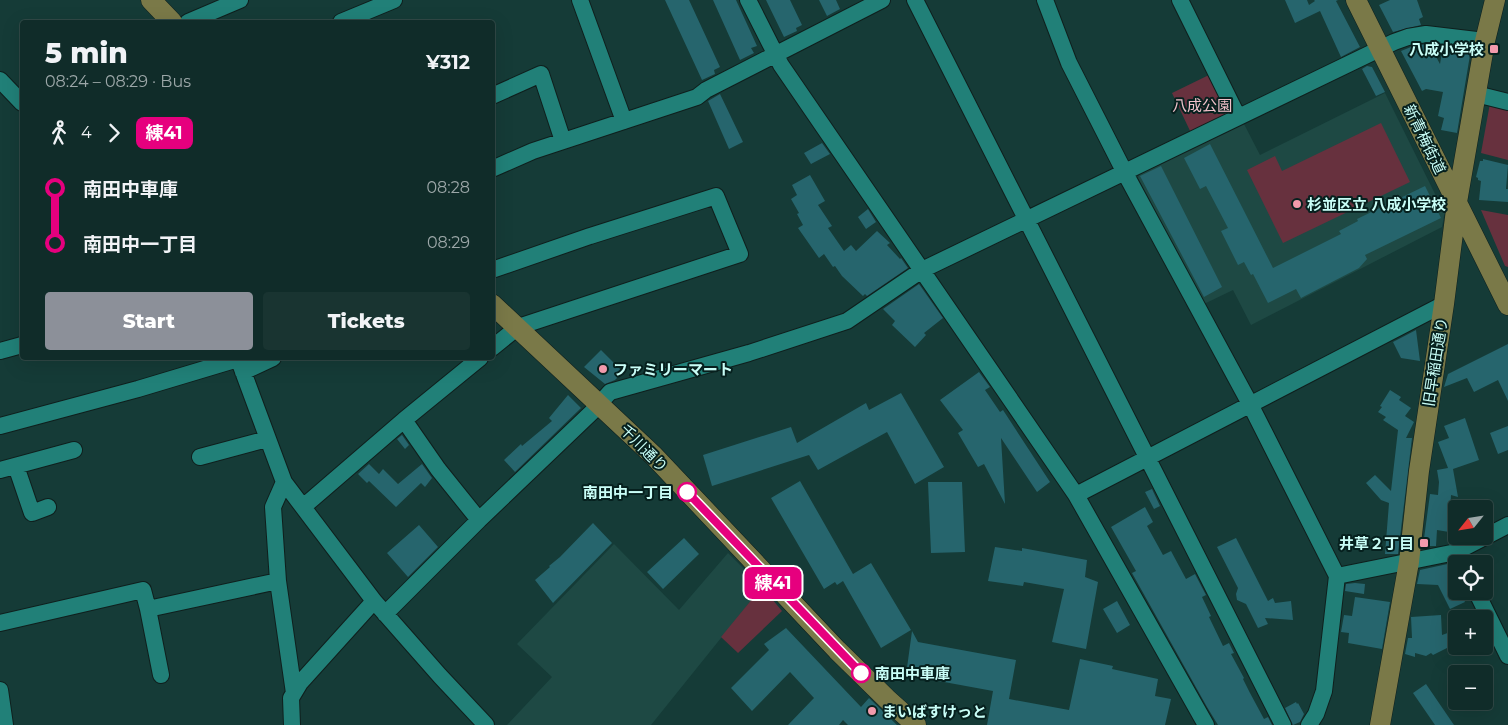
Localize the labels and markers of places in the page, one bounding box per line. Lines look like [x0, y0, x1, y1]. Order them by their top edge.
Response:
place label: 八成小学校 [1409, 40, 1484, 59]
marker: 八成小学校 [1488, 43, 1500, 55]
place label: 杉並区立 八成小学校 [1307, 195, 1446, 214]
marker: 杉並区立 八成小学校 [1291, 198, 1303, 210]
place label: ファミリーマート [613, 360, 733, 379]
marker: ファミリーマート [597, 363, 609, 375]
marker: 南田中一丁目 [677, 482, 697, 502]
place label: 南田中一丁目 [583, 483, 673, 502]
place label: 井草２丁目 [1339, 534, 1414, 553]
marker: 井草２丁目 [1418, 537, 1430, 549]
marker: 南田中車庫 [851, 663, 871, 683]
place label: 南田中車庫 [875, 664, 950, 683]
place label: まいばすけっと [882, 702, 987, 721]
marker: まいばすけっと [866, 705, 878, 717]

